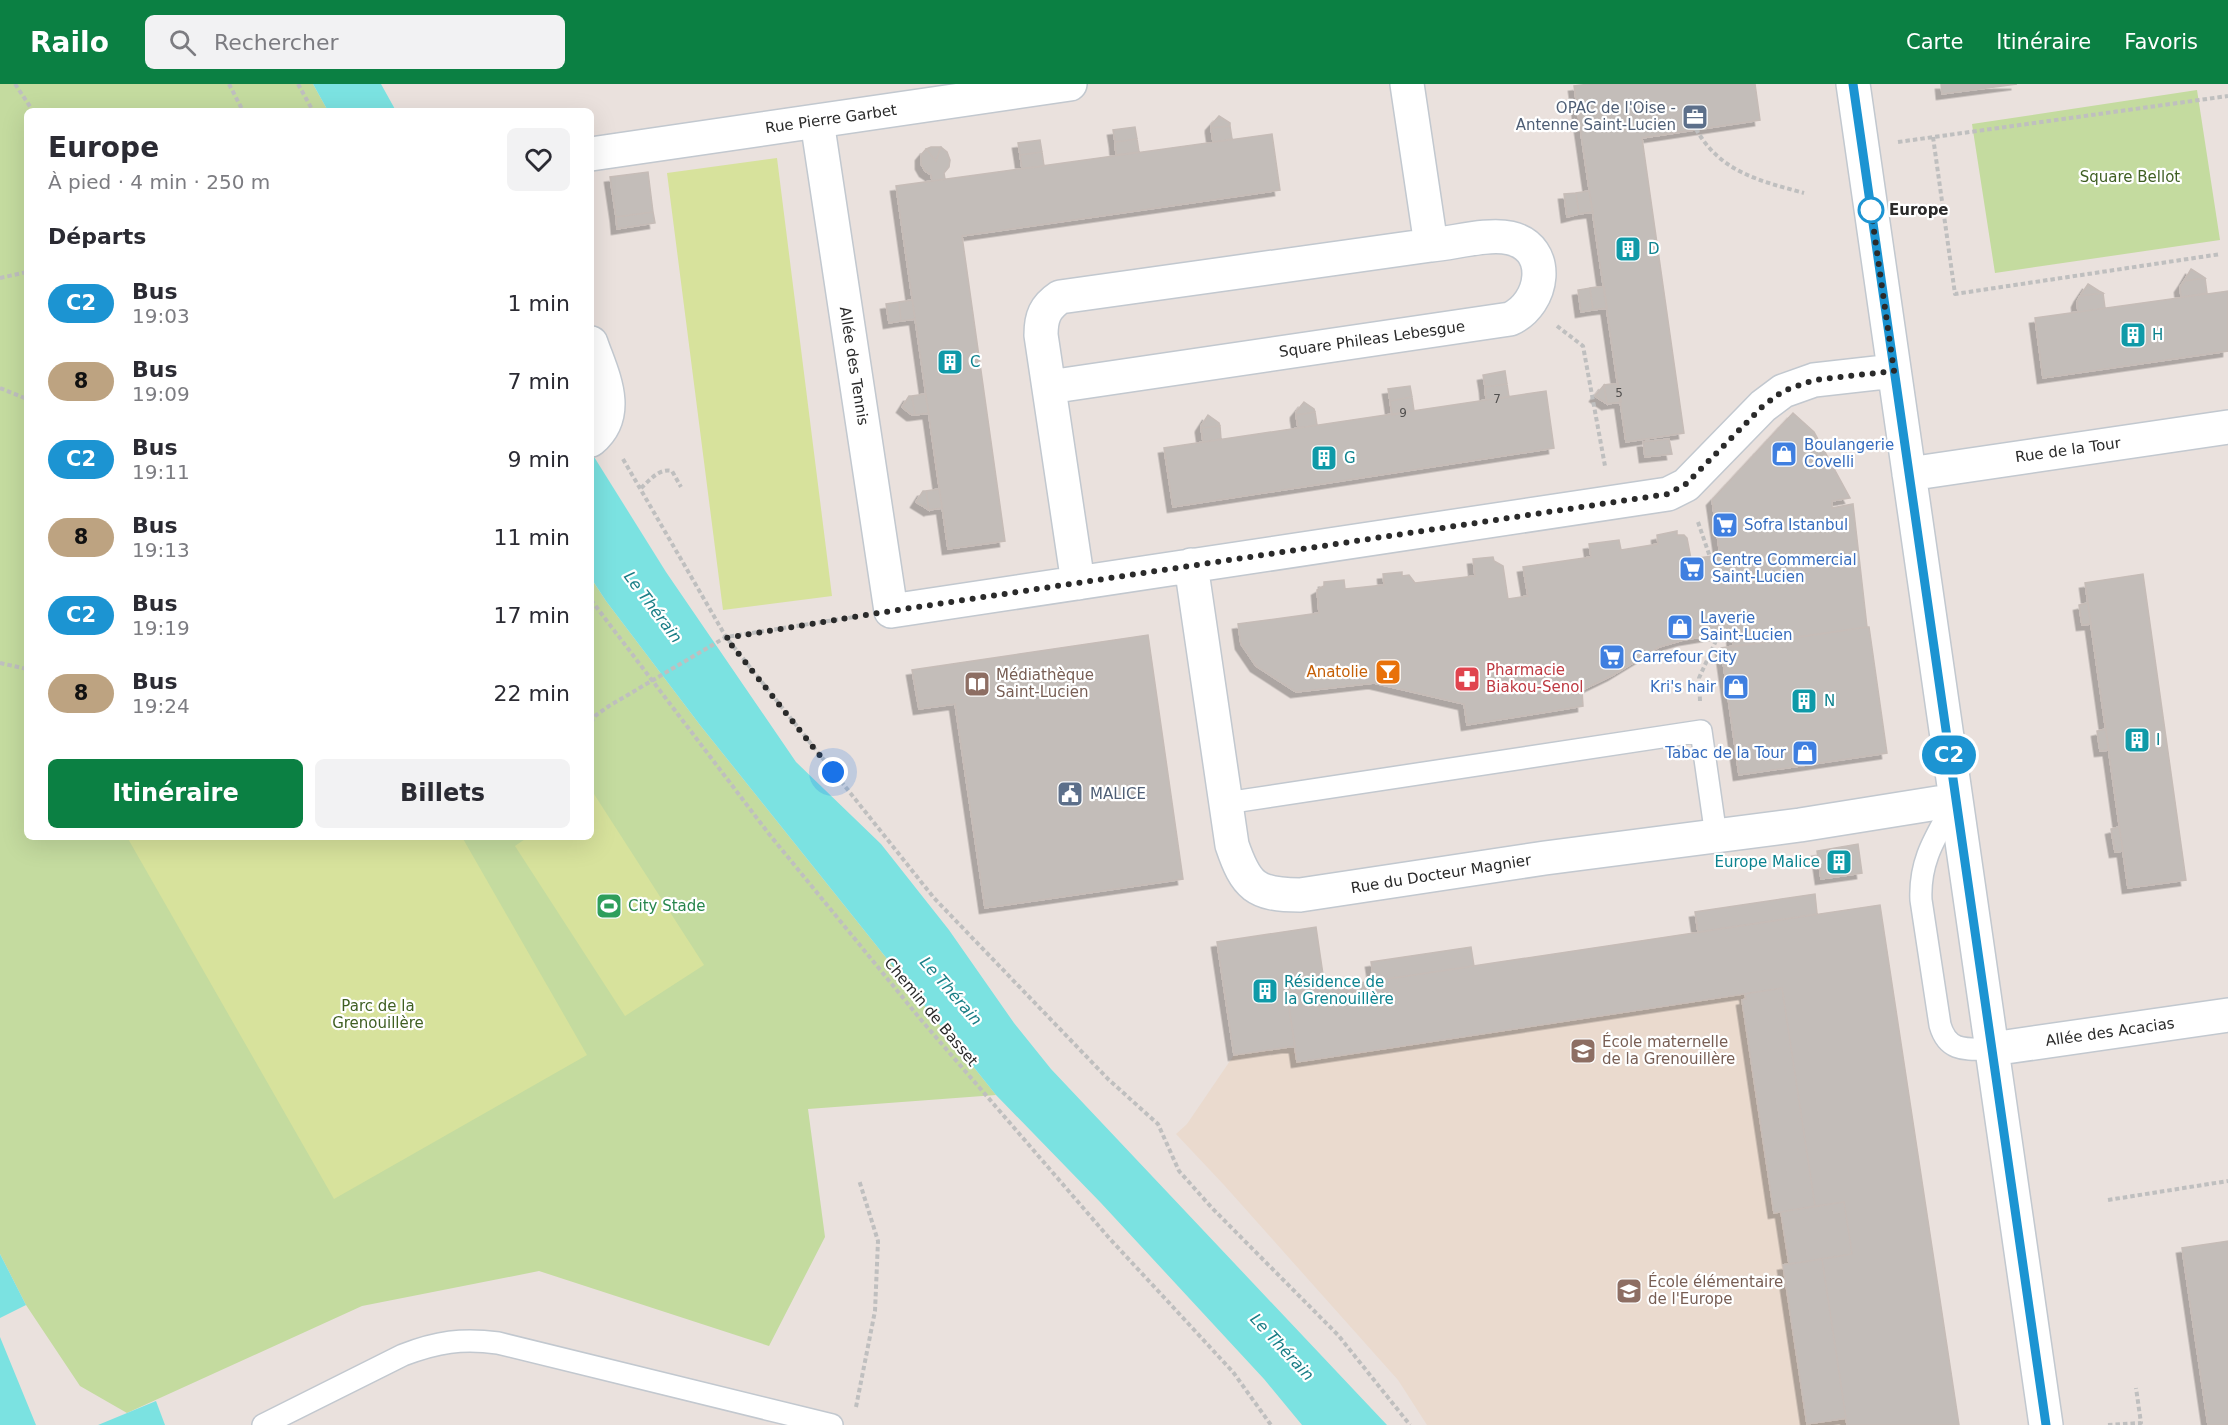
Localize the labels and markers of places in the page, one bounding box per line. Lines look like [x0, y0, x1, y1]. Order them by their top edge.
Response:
place label: OPAC de l'Oise - Antenne Saint-Lucien [1516, 99, 1676, 134]
office icon: OPAC de l'Oise - Antenne Saint-Lucien [1680, 102, 1710, 132]
marker: Europe [1858, 197, 1884, 223]
place label: Europe [1889, 201, 1949, 219]
building icon: D [1613, 234, 1643, 264]
place label: D [1648, 240, 1660, 258]
building icon: H [2118, 320, 2148, 350]
place label: H [2152, 326, 2163, 344]
building icon: C [935, 347, 965, 377]
place label: C [970, 353, 980, 371]
place label: Boulangerie Covelli [1804, 436, 1894, 471]
shop icon: Boulangerie Covelli [1769, 439, 1799, 469]
building icon: G [1309, 443, 1339, 473]
place label: G [1344, 449, 1356, 467]
supermarket icon: Sofra Istanbul [1710, 510, 1740, 540]
place label: Sofra Istanbul [1744, 516, 1848, 534]
place label: Centre Commercial Saint-Lucien [1712, 551, 1857, 586]
supermarket icon: Centre Commercial Saint-Lucien [1677, 554, 1707, 584]
place label: Laverie Saint-Lucien [1700, 609, 1792, 644]
shop icon: Laverie Saint-Lucien [1665, 612, 1695, 642]
supermarket icon: Carrefour City [1597, 642, 1627, 672]
place label: Carrefour City [1632, 648, 1737, 666]
bar icon: Anatolie [1373, 657, 1403, 687]
place label: Pharmacie Biakou-Senol [1486, 661, 1584, 696]
place label: Anatolie [1306, 663, 1368, 681]
pharmacy icon: Pharmacie Biakou-Senol [1452, 664, 1482, 694]
place label: Médiathèque Saint-Lucien [996, 666, 1094, 701]
library icon: Médiathèque Saint-Lucien [962, 669, 992, 699]
shop icon: Kri's hair [1721, 672, 1751, 702]
place label: Kri's hair [1650, 678, 1717, 696]
building icon: N [1789, 686, 1819, 716]
place label: N [1824, 692, 1835, 710]
building icon: I [2122, 725, 2152, 755]
place label: I [2156, 731, 2160, 749]
shop icon: Tabac de la Tour [1790, 738, 1820, 768]
place label: Tabac de la Tour [1664, 744, 1787, 762]
public building icon: MALICE [1055, 779, 1085, 809]
place label: MALICE [1090, 785, 1146, 803]
building icon: Europe Malice [1824, 847, 1854, 877]
place label: Europe Malice [1715, 853, 1820, 871]
sports icon: City Stade [594, 891, 624, 921]
place label: City Stade [628, 897, 706, 915]
place label: Résidence de la Grenouillère [1284, 973, 1394, 1008]
building icon: Résidence de la Grenouillère [1250, 976, 1280, 1006]
place label: École maternelle de la Grenouillère [1602, 1032, 1735, 1068]
school or university icon: École maternelle de la Grenouillère [1568, 1036, 1598, 1066]
place label: École élémentaire de l'Europe [1648, 1272, 1783, 1308]
school or university icon: École élémentaire de l'Europe [1614, 1276, 1644, 1306]

